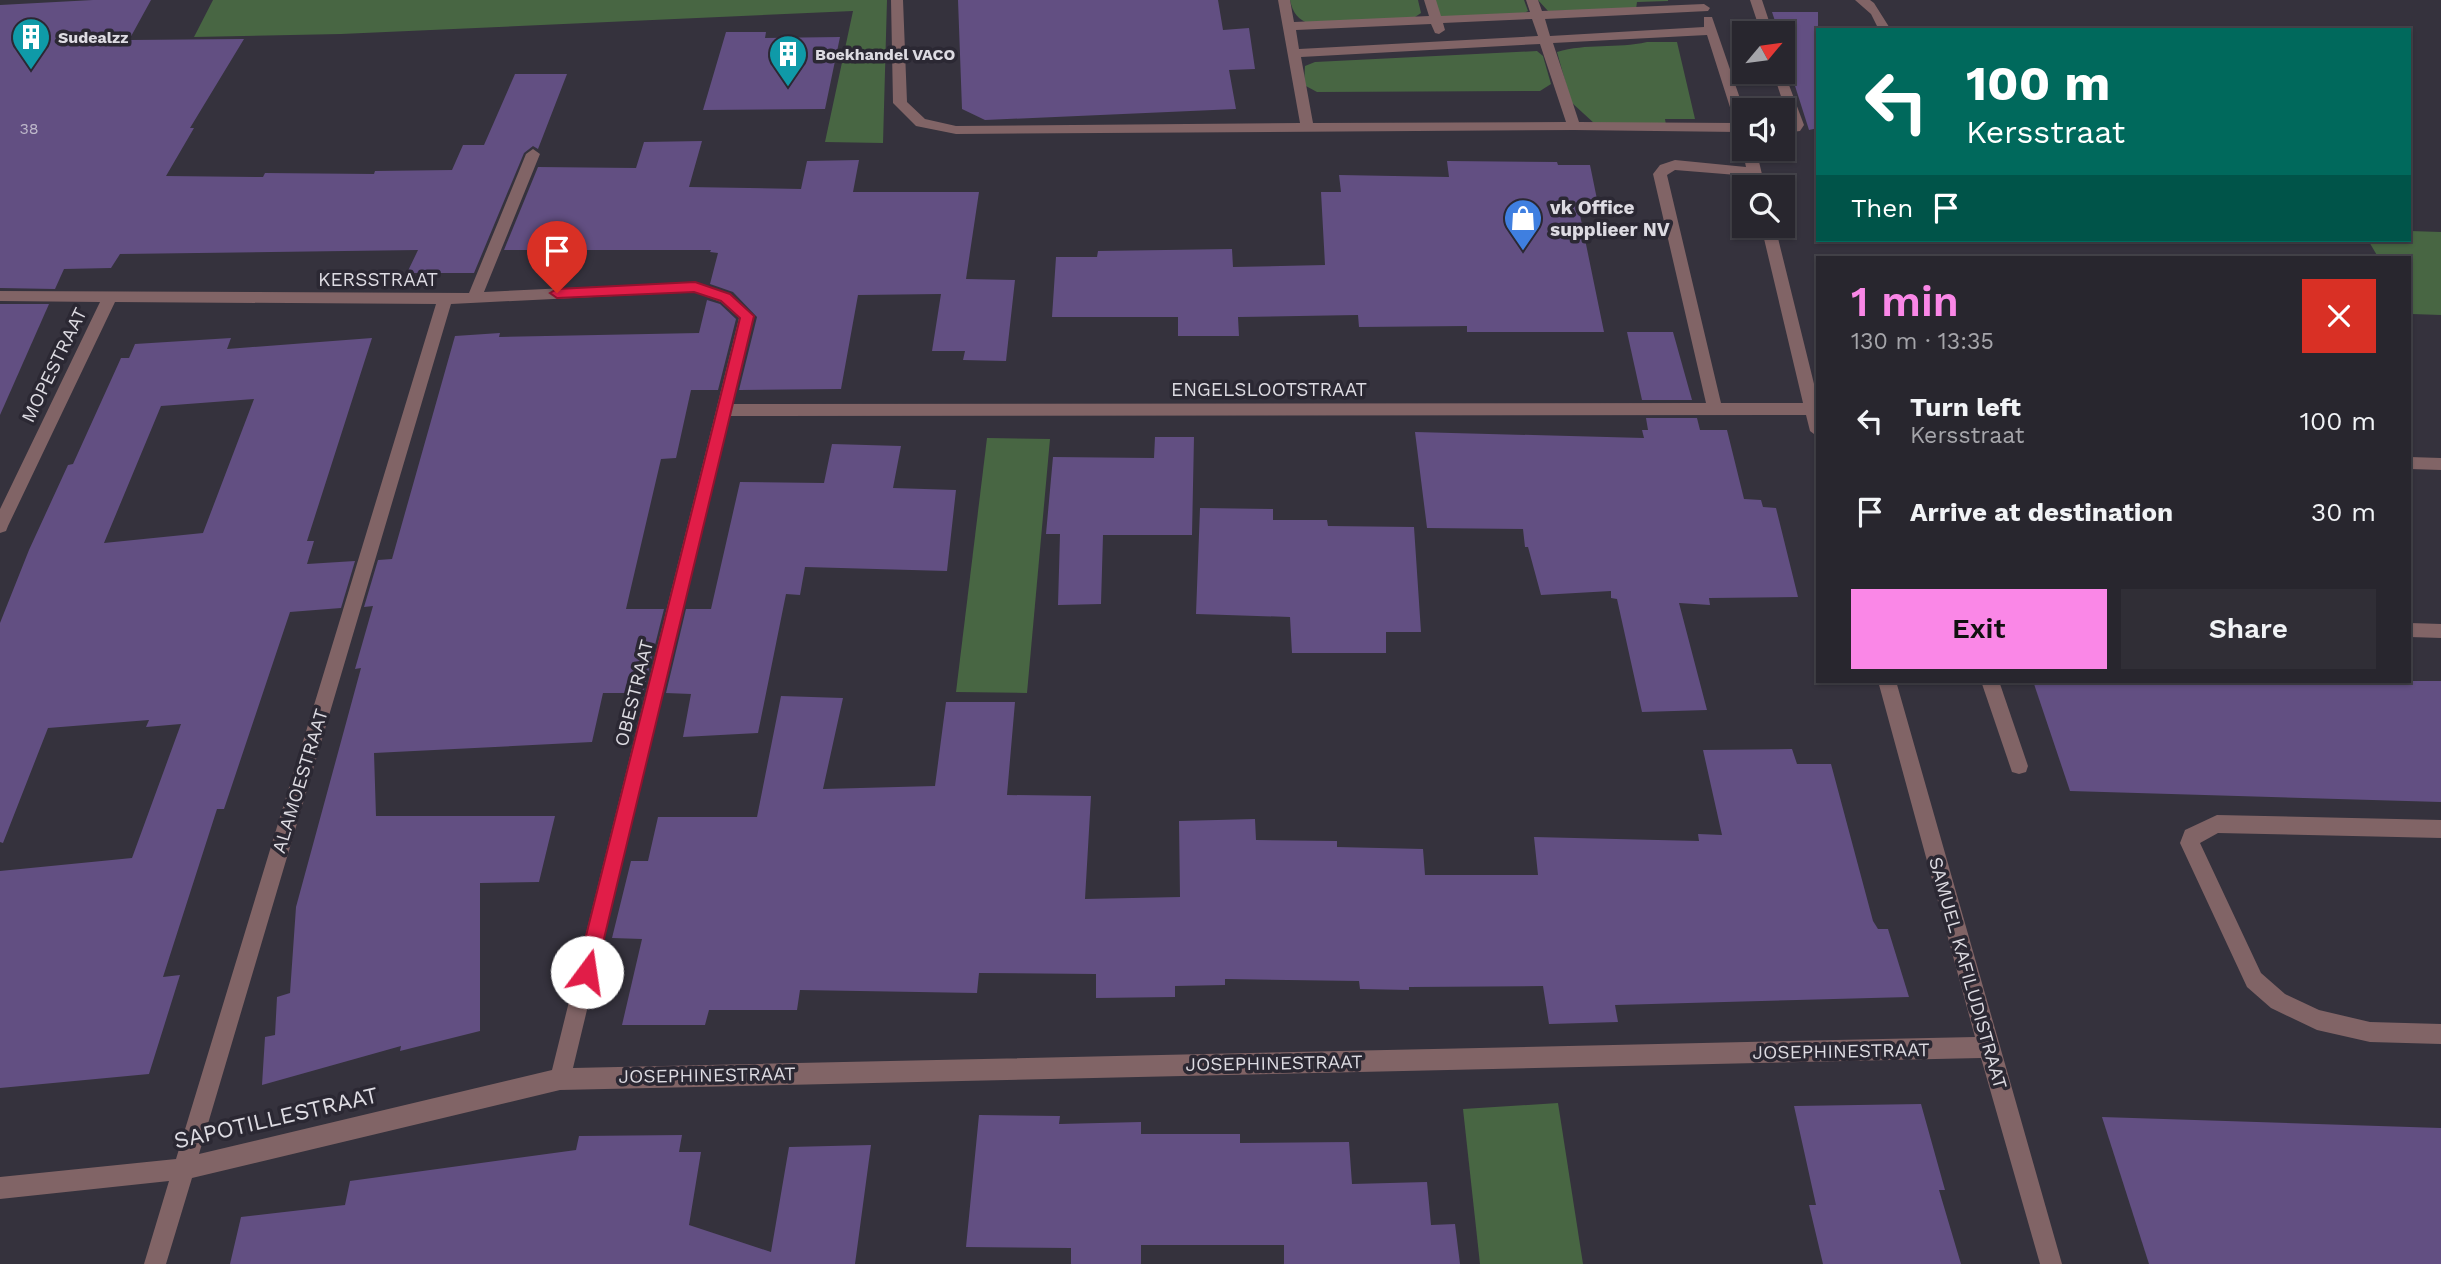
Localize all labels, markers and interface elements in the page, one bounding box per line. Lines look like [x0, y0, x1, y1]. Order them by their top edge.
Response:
building icon: Sudealzz [10, 16, 52, 71]
north arrow [1732, 21, 1796, 84]
map controls [1732, 21, 1795, 238]
place label: Sudealzz [58, 28, 129, 47]
building icon: Boekhandel VACO [767, 33, 809, 88]
place label: Boekhandel VACO [815, 45, 955, 64]
text: 100 m [1966, 54, 2110, 112]
icon: left [1851, 56, 1942, 147]
button: sound [1732, 98, 1795, 161]
text: Kersstraat [1966, 113, 2125, 151]
house number: 38 [19, 119, 39, 138]
button: search [1732, 175, 1795, 238]
icon: arrive [1927, 189, 1965, 227]
text: Then [1851, 193, 1913, 223]
place label: vk Office supplieer NV [1549, 196, 1670, 241]
shop icon: vk Office supplieer NV [1502, 197, 1544, 252]
pin [527, 221, 587, 293]
icon: arrive [538, 232, 576, 270]
street label: KERSSTRAAT [318, 268, 438, 291]
text: 1 min [1851, 277, 1959, 326]
button: close [2302, 279, 2376, 353]
street label: MOPESTRAAT [16, 304, 92, 426]
text: 130 m · 13:35 [1851, 328, 1994, 355]
street label: ENGELSLOOTSTRAAT [1171, 378, 1367, 401]
text: Turn left [1910, 392, 2021, 422]
icon: left [1851, 402, 1889, 440]
text: 100 m [2300, 406, 2376, 436]
text: Kersstraat [1910, 422, 2024, 449]
icon: arrive [1851, 493, 1889, 531]
text: Arrive at destination [1910, 497, 2173, 527]
text: 30 m [2311, 497, 2376, 527]
button: Exit [1851, 589, 2107, 669]
button: Share [2121, 589, 2376, 669]
street label: OBESTRAAT [610, 637, 658, 749]
street label: ALAMOESTRAAT [267, 706, 333, 856]
street label: SAMUEL KAFILUDISTRAAT [1924, 854, 2012, 1092]
position arrow [550, 935, 624, 1009]
street label: JOSEPHINESTRAAT [1752, 1038, 1930, 1064]
street label: JOSEPHINESTRAAT [1185, 1050, 1363, 1076]
street label: JOSEPHINESTRAAT [618, 1062, 796, 1088]
street label: SAPOTILLESTRAAT [171, 1081, 381, 1155]

